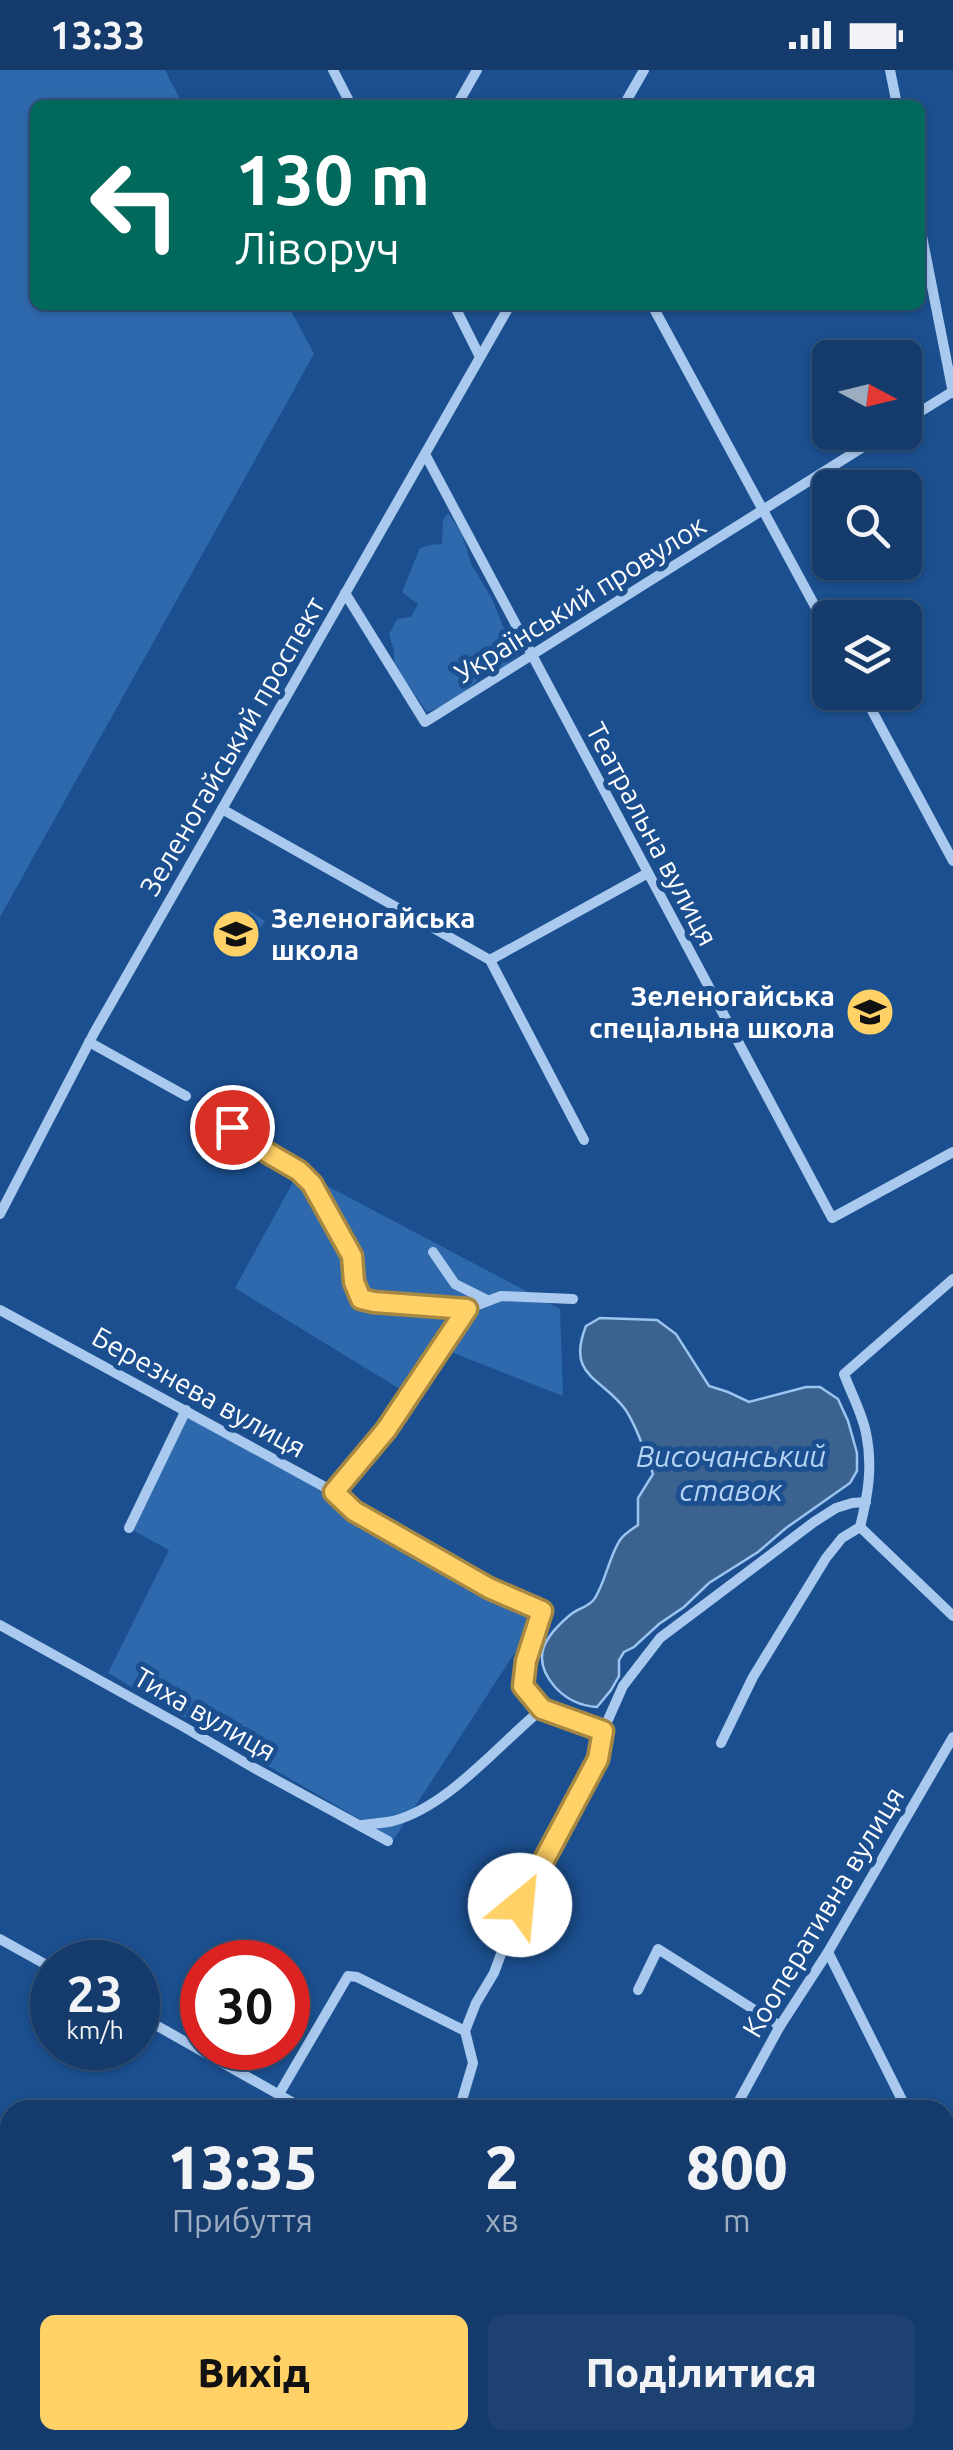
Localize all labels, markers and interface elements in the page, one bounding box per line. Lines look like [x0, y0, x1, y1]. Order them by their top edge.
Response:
text: 13:33 [50, 14, 145, 56]
icon: left [70, 140, 200, 270]
text: 130 m [235, 140, 430, 218]
text: Ліворуч [235, 222, 400, 273]
north arrow [812, 340, 922, 450]
map controls [812, 340, 922, 710]
button: search [812, 470, 922, 580]
street label: Український провулок [449, 509, 711, 689]
street label: Зеленогайський проспект [133, 590, 330, 901]
button: layers [812, 600, 922, 710]
street label: Театральна вулиця [580, 717, 724, 951]
place label: Зеленогайська школа [271, 902, 476, 965]
school or university icon: Зеленогайська школа [210, 908, 262, 960]
place label: Зеленогайська спеціальна школа [589, 980, 835, 1043]
school or university icon: Зеленогайська спеціальна школа [844, 986, 896, 1038]
pin [190, 1085, 275, 1170]
icon: arrive [205, 1100, 260, 1155]
street label: Березнева вулиця [87, 1320, 311, 1463]
water label: Височанський ставок [636, 1439, 826, 1507]
street label: Тиха вулиця [129, 1661, 282, 1767]
street label: Кооперативна вулиця [736, 1781, 910, 2042]
position arrow [468, 1853, 572, 1957]
speed limit sign: 30 [180, 1940, 310, 2070]
text: 23 [67, 1965, 123, 2021]
text: km/h [66, 2016, 124, 2044]
text: 13:35 [167, 2133, 318, 2200]
text: 2 [485, 2133, 519, 2200]
text: 800 [686, 2133, 788, 2200]
text: Прибуття [172, 2202, 313, 2238]
text: хв [485, 2202, 519, 2238]
text: m [723, 2202, 751, 2238]
button: Вихід [40, 2315, 468, 2430]
button: Поділитися [488, 2315, 915, 2430]

